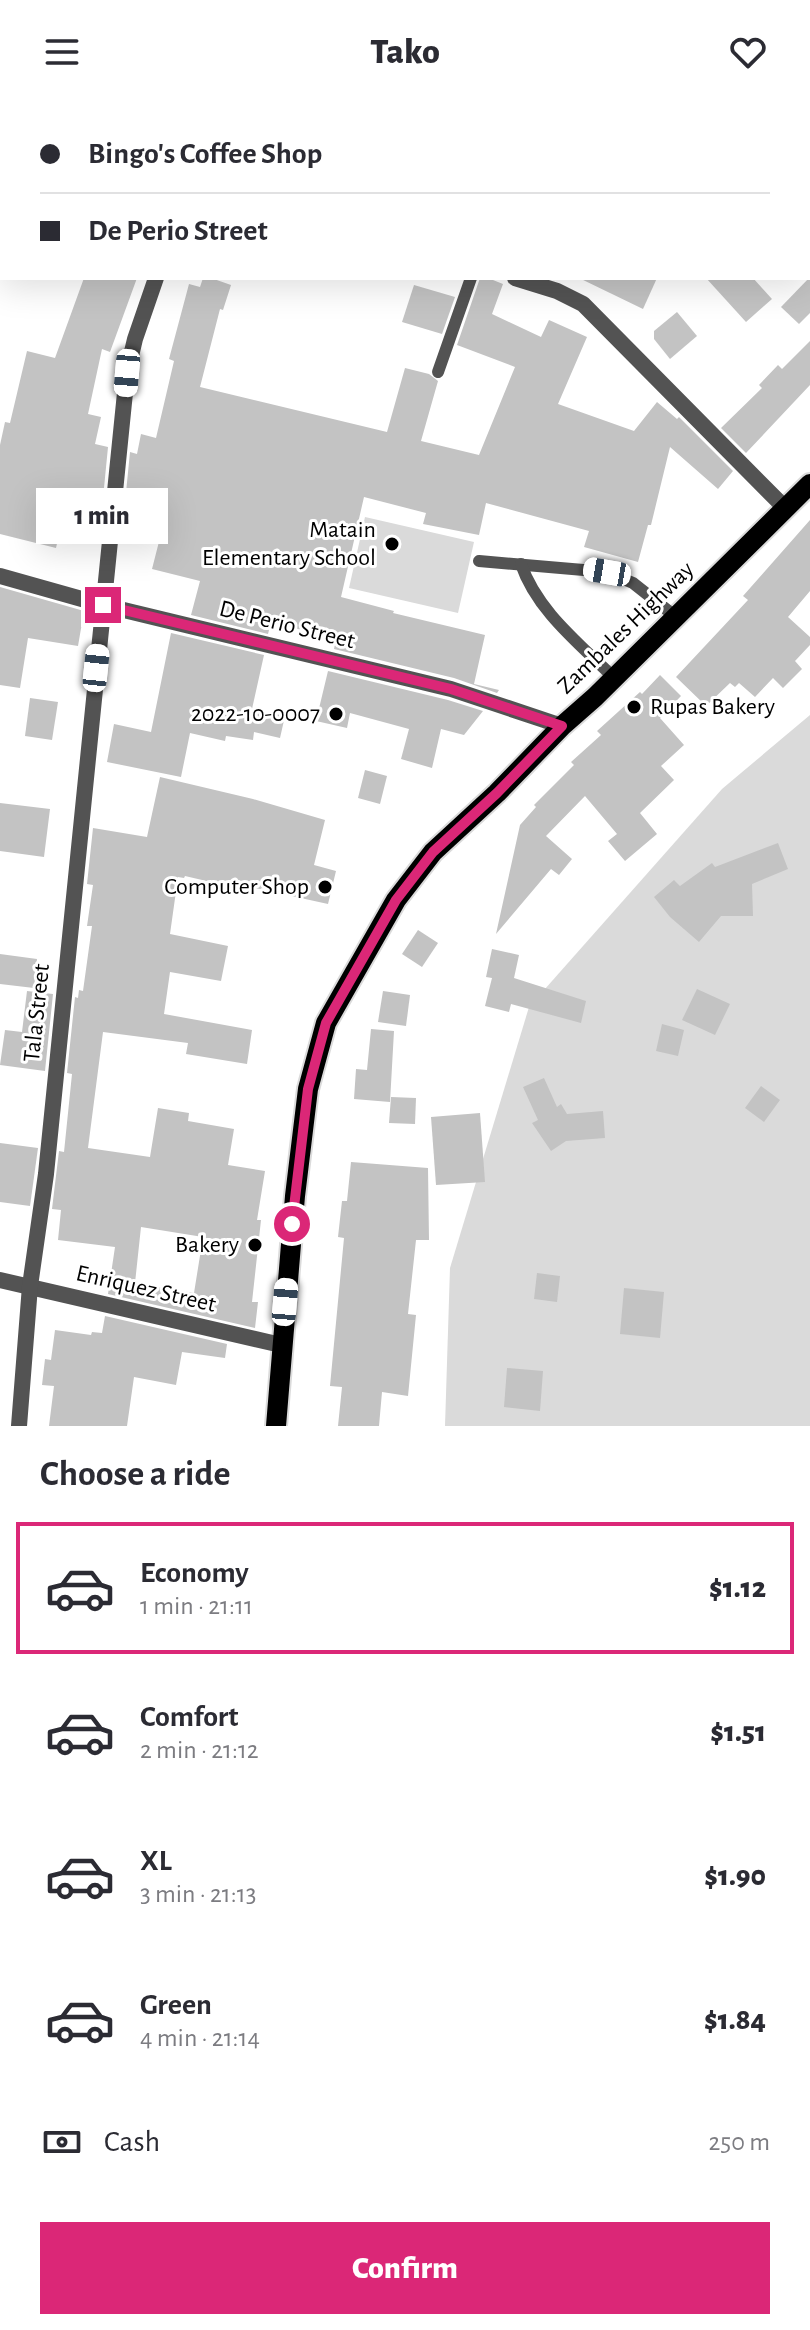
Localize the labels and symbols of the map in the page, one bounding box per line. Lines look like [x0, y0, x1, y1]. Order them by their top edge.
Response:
car [113, 348, 141, 398]
callout: 1 min [37, 489, 169, 545]
place label: Matain Elementary School [202, 518, 376, 570]
marker: Matain Elementary School [383, 535, 401, 553]
car [581, 556, 633, 588]
street label: Zambales Highway [553, 557, 699, 699]
route end [85, 587, 121, 623]
street label: De Perio Street [217, 597, 358, 654]
car [82, 643, 110, 693]
place label: Rupas Bakery [650, 695, 775, 719]
marker: Rupas Bakery [625, 698, 643, 716]
place label: 2022-10-0007 [191, 702, 320, 726]
marker: 2022-10-0007 [327, 705, 345, 723]
place label: Computer Shop [164, 875, 309, 899]
marker: Computer Shop [316, 878, 334, 896]
street label: Tala Street [20, 962, 54, 1063]
route start [274, 1206, 310, 1242]
place label: Bakery [175, 1233, 239, 1257]
marker: Bakery [246, 1236, 264, 1254]
street label: Enriquez Street [74, 1261, 219, 1317]
car [271, 1277, 299, 1327]

